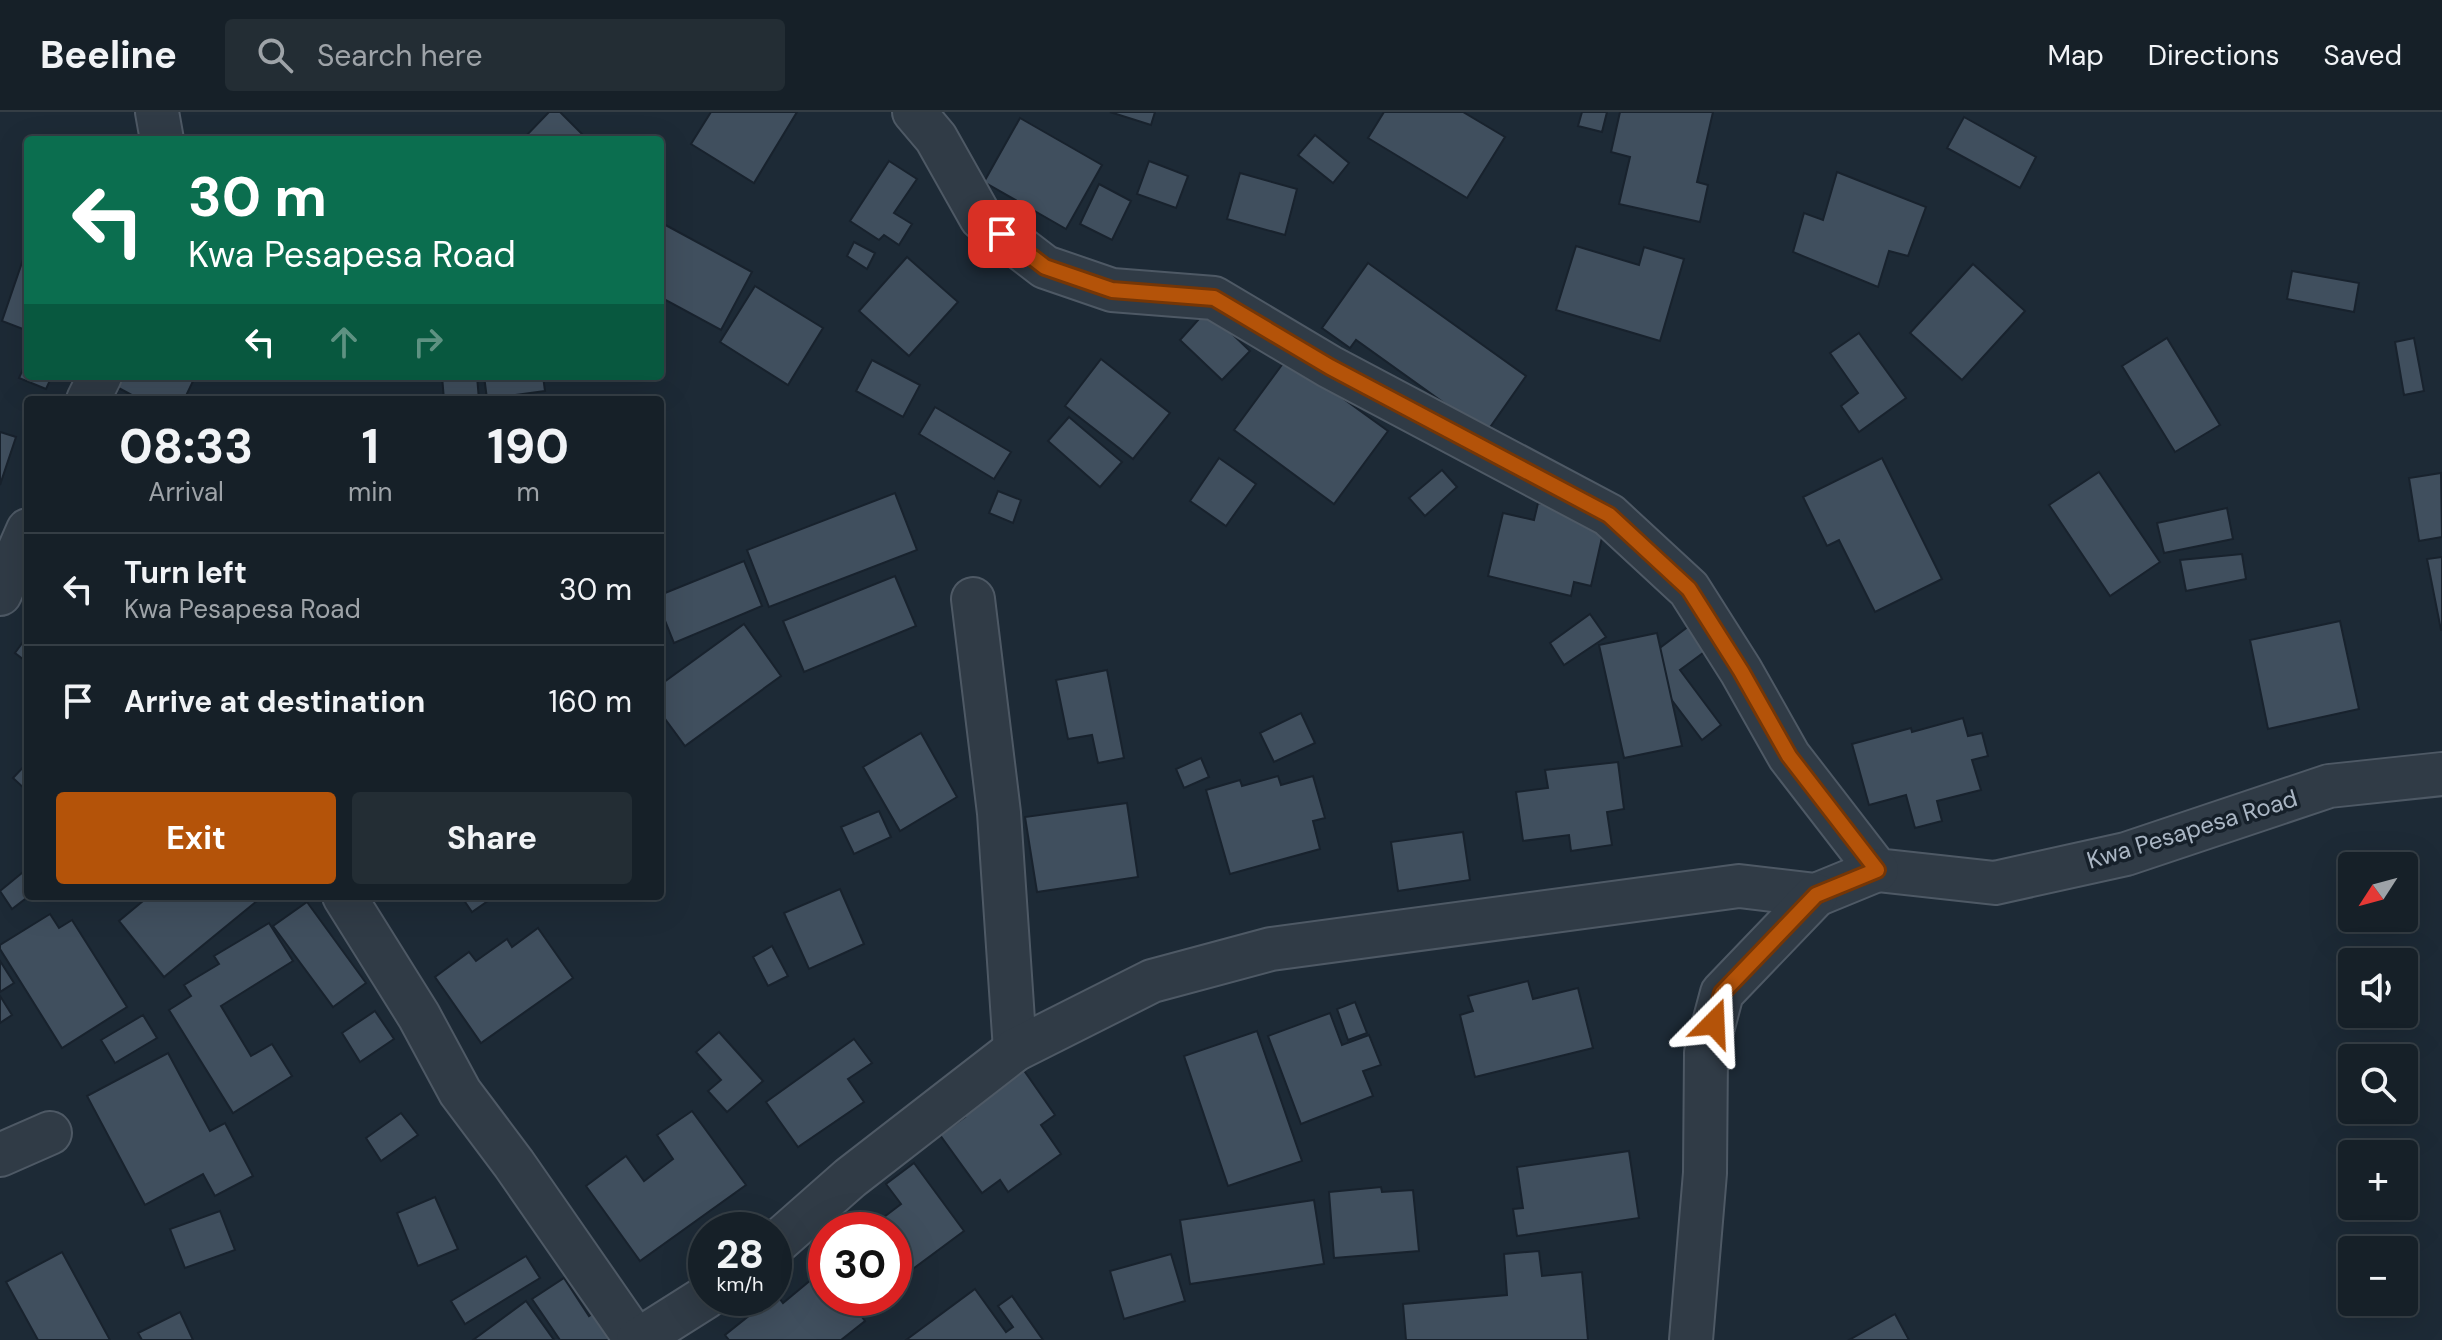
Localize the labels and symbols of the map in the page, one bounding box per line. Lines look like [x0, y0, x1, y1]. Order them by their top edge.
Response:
pin [968, 200, 1036, 268]
street label: Kwa Pesapesa Road [2083, 782, 2301, 876]
north arrow [2338, 852, 2418, 932]
position arrow [1672, 981, 1756, 1065]
speed limit sign: 30 [808, 1212, 912, 1316]

